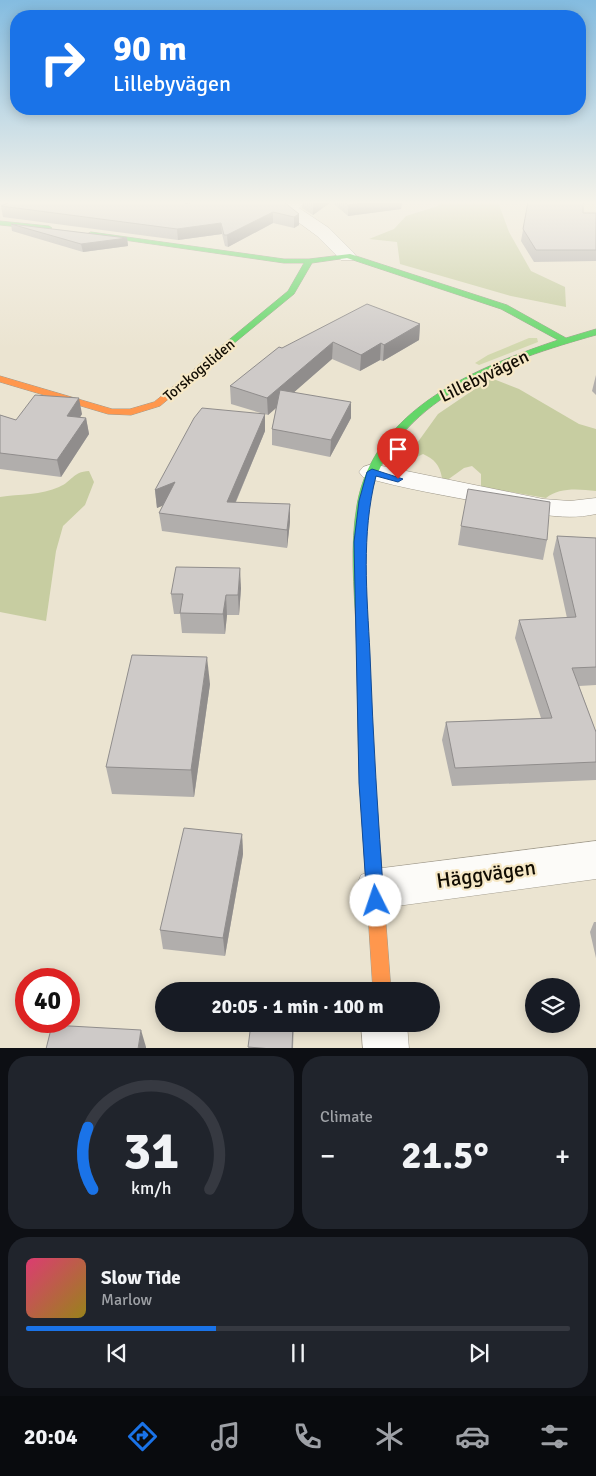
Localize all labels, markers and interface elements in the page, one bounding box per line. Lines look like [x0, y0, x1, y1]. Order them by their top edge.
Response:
text: 90 m [113, 27, 187, 70]
icon: right [30, 30, 95, 95]
text: Lillebyvägen [113, 70, 231, 97]
street label: Torskogsliden [160, 335, 238, 405]
street label: Lillebyvägen [436, 345, 532, 407]
pin [377, 428, 419, 479]
icon: arrive [384, 435, 412, 463]
street label: Häggvägen [435, 854, 537, 894]
position arrow [349, 874, 401, 926]
speed limit sign: 40 [15, 968, 80, 1033]
map controls [525, 978, 580, 1033]
button: layers [525, 978, 580, 1033]
text: 20:05 · 1 min · 100 m [211, 995, 384, 1019]
text: Climate [320, 1107, 373, 1127]
text: 31 [123, 1119, 179, 1183]
text: 21.5° [401, 1132, 489, 1179]
text: − [320, 1139, 335, 1173]
text: + [555, 1139, 570, 1173]
text: km/h [131, 1177, 171, 1199]
text: Slow Tide [101, 1266, 181, 1290]
text: Marlow [101, 1290, 152, 1310]
icon: previous [103, 1339, 131, 1367]
icon: pause [284, 1339, 312, 1367]
icon: next [465, 1339, 493, 1367]
icon: directions [125, 1419, 160, 1454]
icon: music [208, 1419, 243, 1454]
icon: phone [290, 1419, 325, 1454]
icon: climate [372, 1419, 407, 1454]
icon: car [455, 1419, 490, 1454]
icon: filters [537, 1419, 572, 1454]
text: 20:04 [24, 1423, 78, 1450]

